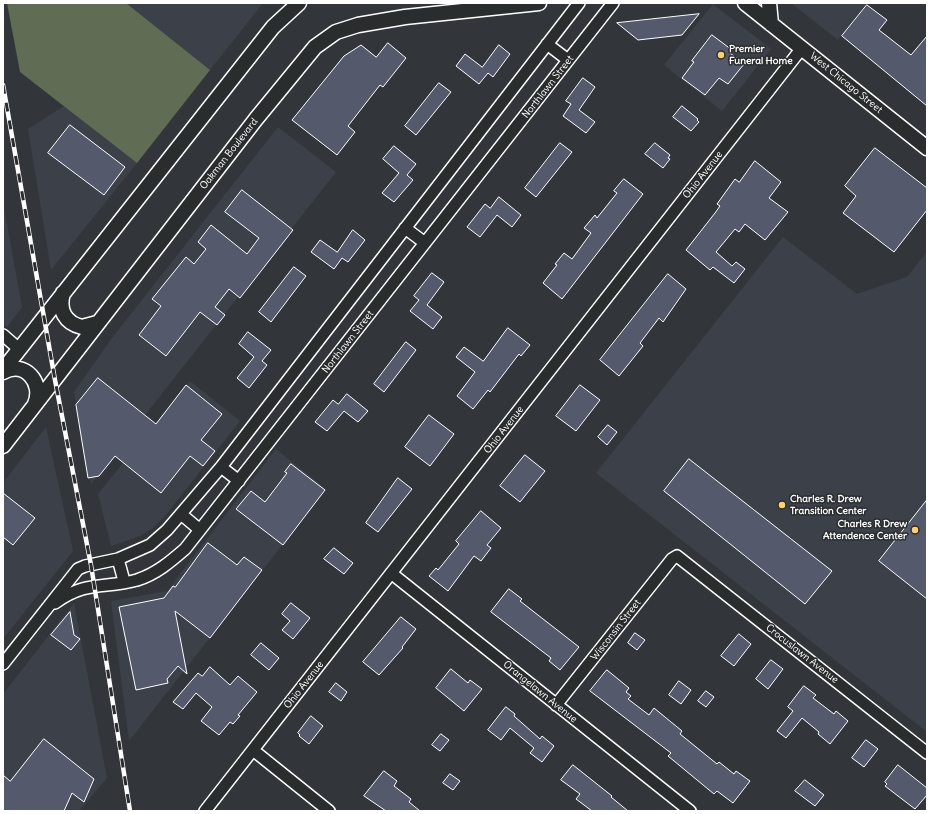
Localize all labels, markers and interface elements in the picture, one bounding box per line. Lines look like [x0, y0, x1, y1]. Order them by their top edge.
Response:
place label: Premier Funeral Home [729, 43, 793, 66]
marker: Premier Funeral Home [716, 50, 726, 60]
street label: West Chicago Street [807, 50, 885, 116]
street label: Northlawn Street [520, 53, 576, 121]
street label: Oakman Boulevard [197, 116, 261, 192]
street label: Ohio Avenue [681, 149, 725, 201]
street label: Northlawn Street [320, 308, 376, 376]
street label: Ohio Avenue [482, 404, 526, 456]
place label: Charles R. Drew Transition Center [790, 493, 866, 516]
marker: Charles R. Drew Transition Center [777, 500, 787, 510]
place label: Charles R Drew Attendence Center [823, 518, 907, 542]
marker: Charles R Drew Attendence Center [910, 525, 920, 535]
street label: Wisconsin Street [589, 597, 643, 663]
street label: Crocuslawn Avenue [763, 622, 841, 686]
street label: Orangelawn Avenue [501, 658, 579, 726]
street label: Ohio Avenue [282, 659, 326, 711]

